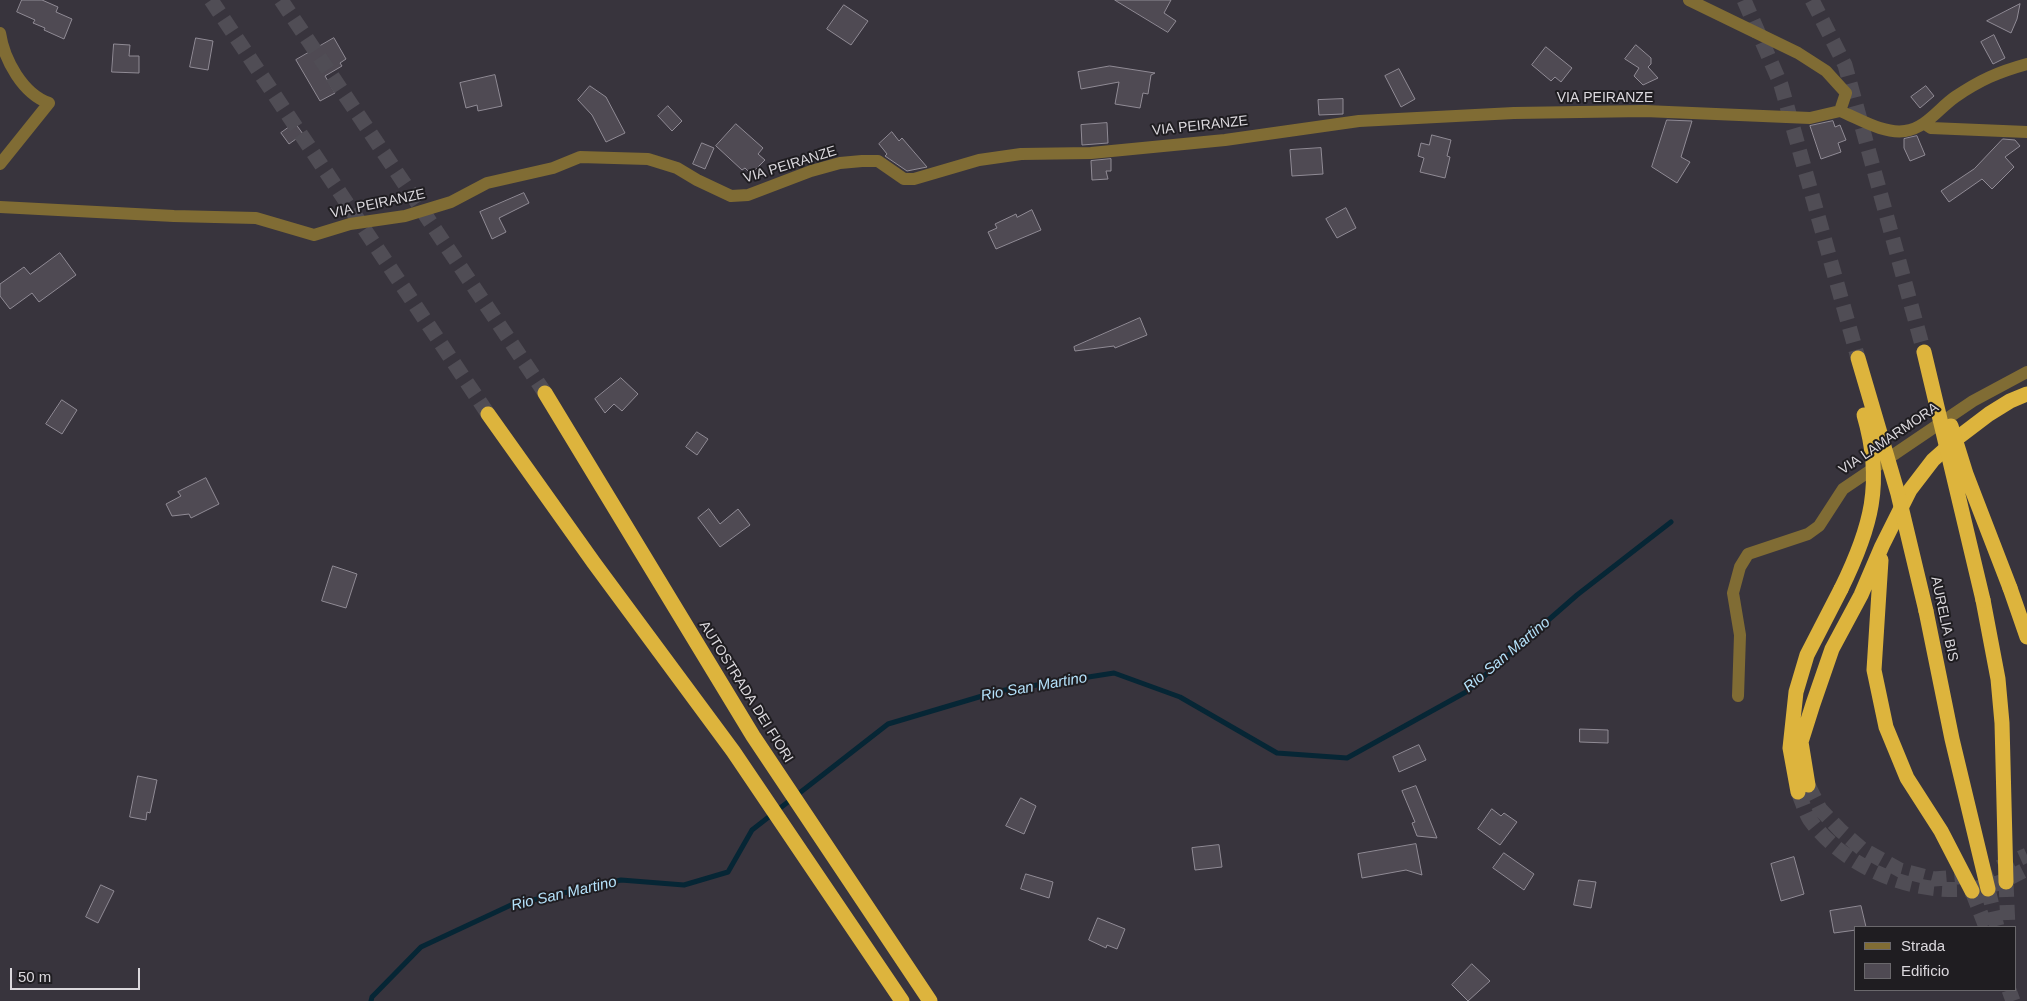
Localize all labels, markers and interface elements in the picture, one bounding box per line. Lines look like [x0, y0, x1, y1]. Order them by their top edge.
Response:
street label: VIA PEIRANZE [1557, 90, 1653, 106]
street label: VIA PEIRANZE [1151, 113, 1249, 139]
street label: VIA PEIRANZE [741, 143, 839, 187]
street label: VIA PEIRANZE [329, 186, 427, 222]
street label: VIA LAMARMORA [1836, 399, 1942, 479]
street label: AURELIA BIS [1927, 575, 1961, 663]
water label: Rio San Martino [1460, 614, 1554, 696]
street label: AUTOSTRADA DEI FIORI [695, 618, 797, 766]
water label: Rio San Martino [979, 669, 1089, 705]
water label: Rio San Martino [510, 873, 618, 915]
legend [1854, 926, 2017, 991]
text: Strada [1901, 937, 1945, 954]
scale bar [12, 958, 142, 990]
text: Edificio [1901, 962, 1949, 979]
text: 50 m [18, 968, 51, 985]

